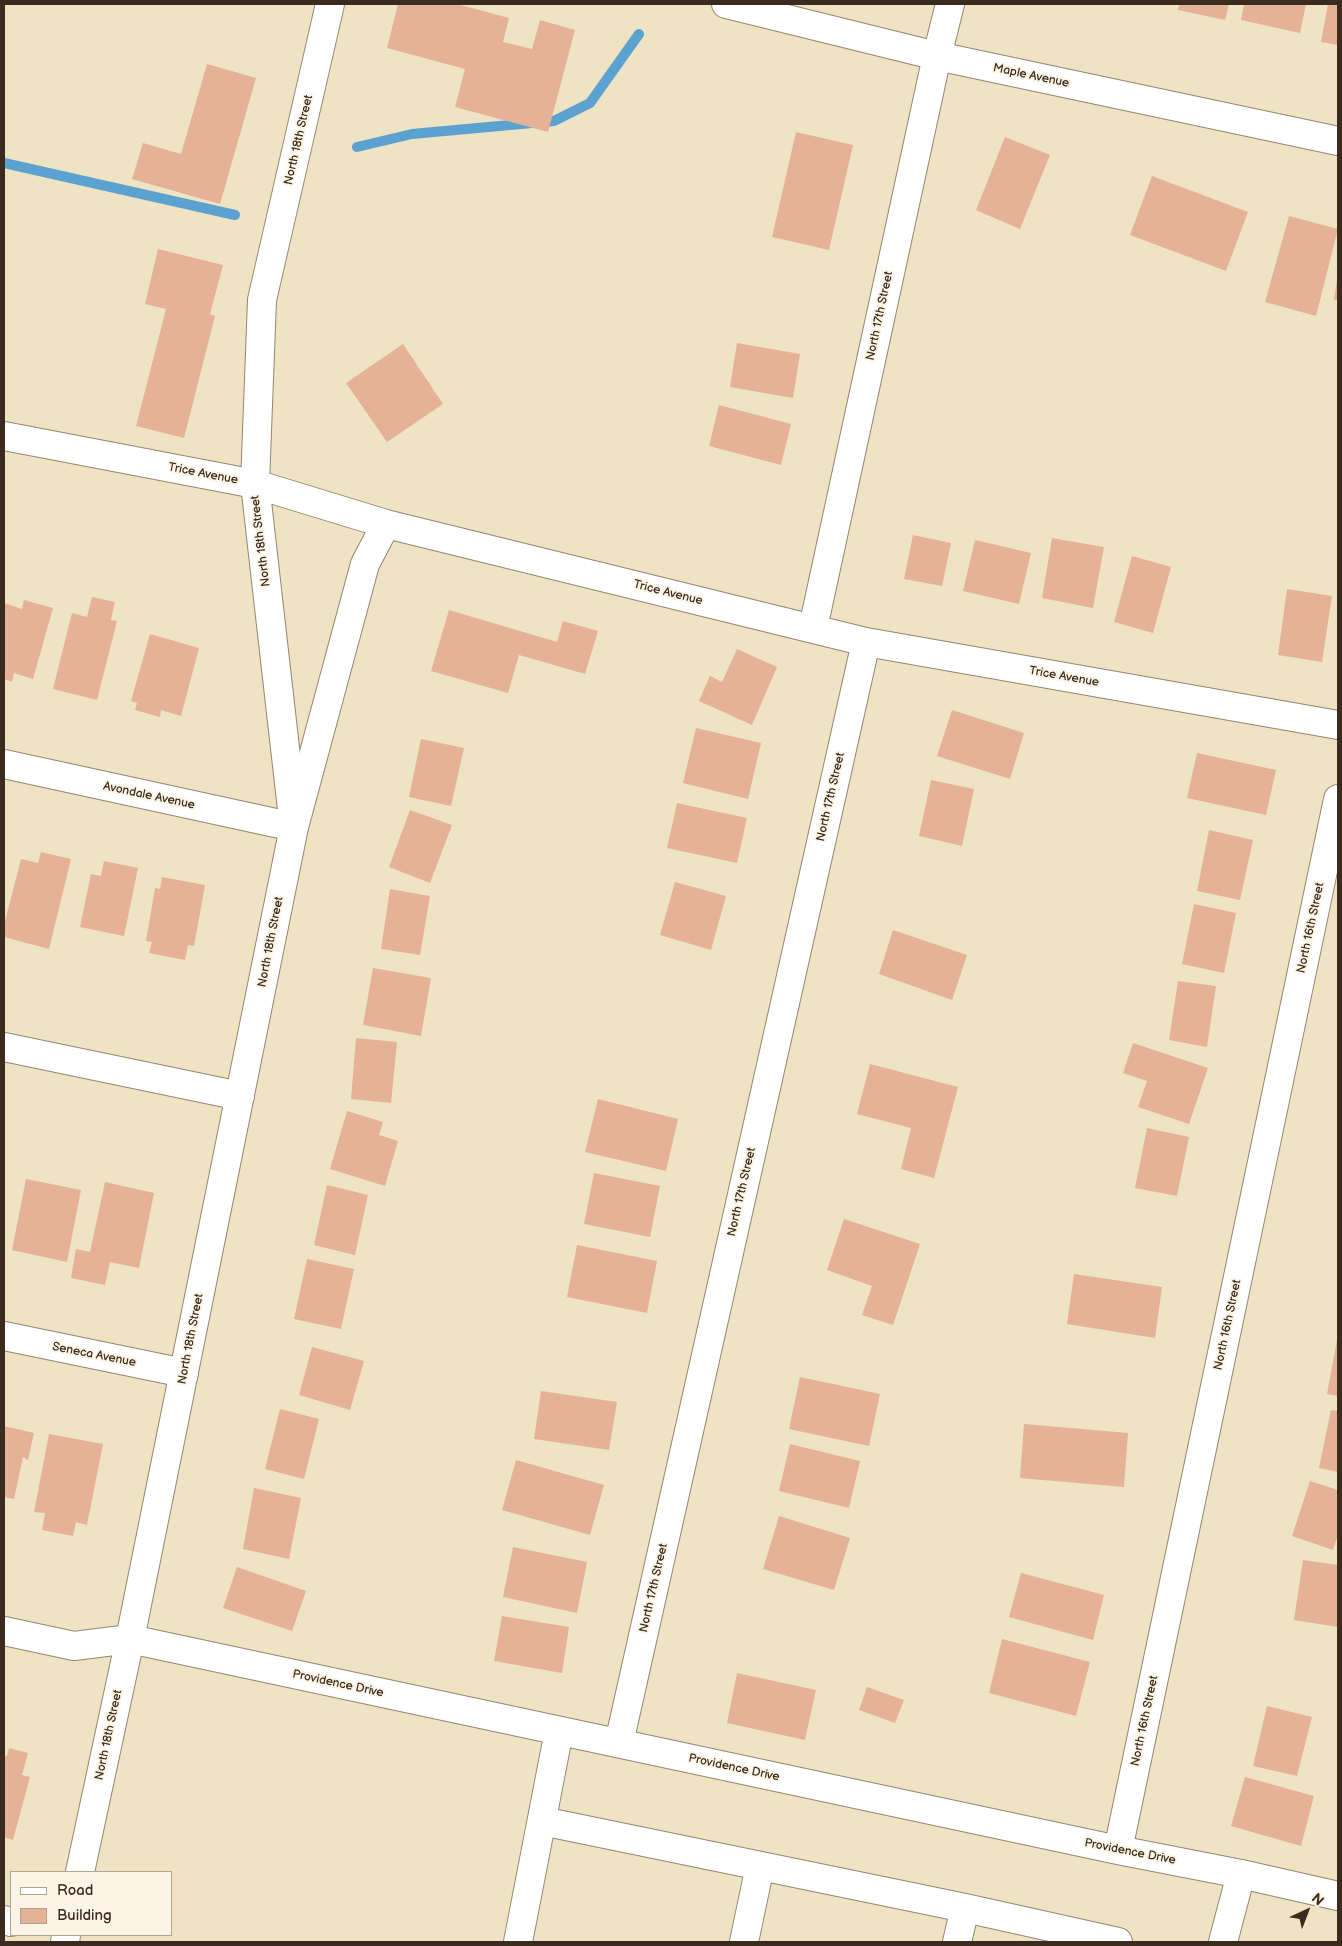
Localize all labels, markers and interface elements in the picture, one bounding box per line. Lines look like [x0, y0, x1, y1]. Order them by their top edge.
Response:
street label: Maple Avenue [992, 61, 1070, 91]
street label: North 18th Street [282, 94, 316, 186]
street label: North 17th Street [864, 270, 896, 362]
street label: Trice Avenue [167, 460, 239, 488]
street label: North 18th Street [248, 494, 274, 588]
street label: Trice Avenue [632, 577, 704, 609]
street label: Trice Avenue [1028, 664, 1100, 690]
street label: North 17th Street [814, 751, 848, 843]
street label: Avondale Avenue [102, 779, 196, 813]
street label: North 16th Street [1294, 881, 1328, 975]
street label: North 18th Street [255, 895, 287, 989]
street label: North 17th Street [725, 1146, 759, 1238]
street label: North 16th Street [1211, 1278, 1245, 1372]
street label: North 18th Street [175, 1292, 207, 1386]
street label: Seneca Avenue [51, 1340, 137, 1370]
street label: North 17th Street [637, 1542, 671, 1634]
street label: Providence Drive [291, 1667, 385, 1701]
street label: North 16th Street [1128, 1674, 1162, 1768]
street label: North 18th Street [92, 1689, 126, 1781]
street label: Providence Drive [687, 1751, 781, 1785]
street label: Providence Drive [1083, 1836, 1177, 1868]
legend [10, 1871, 172, 1936]
text: Road [57, 1881, 93, 1900]
north arrow [1282, 1886, 1332, 1936]
text: N [1308, 1890, 1327, 1909]
text: Building [57, 1906, 112, 1925]

